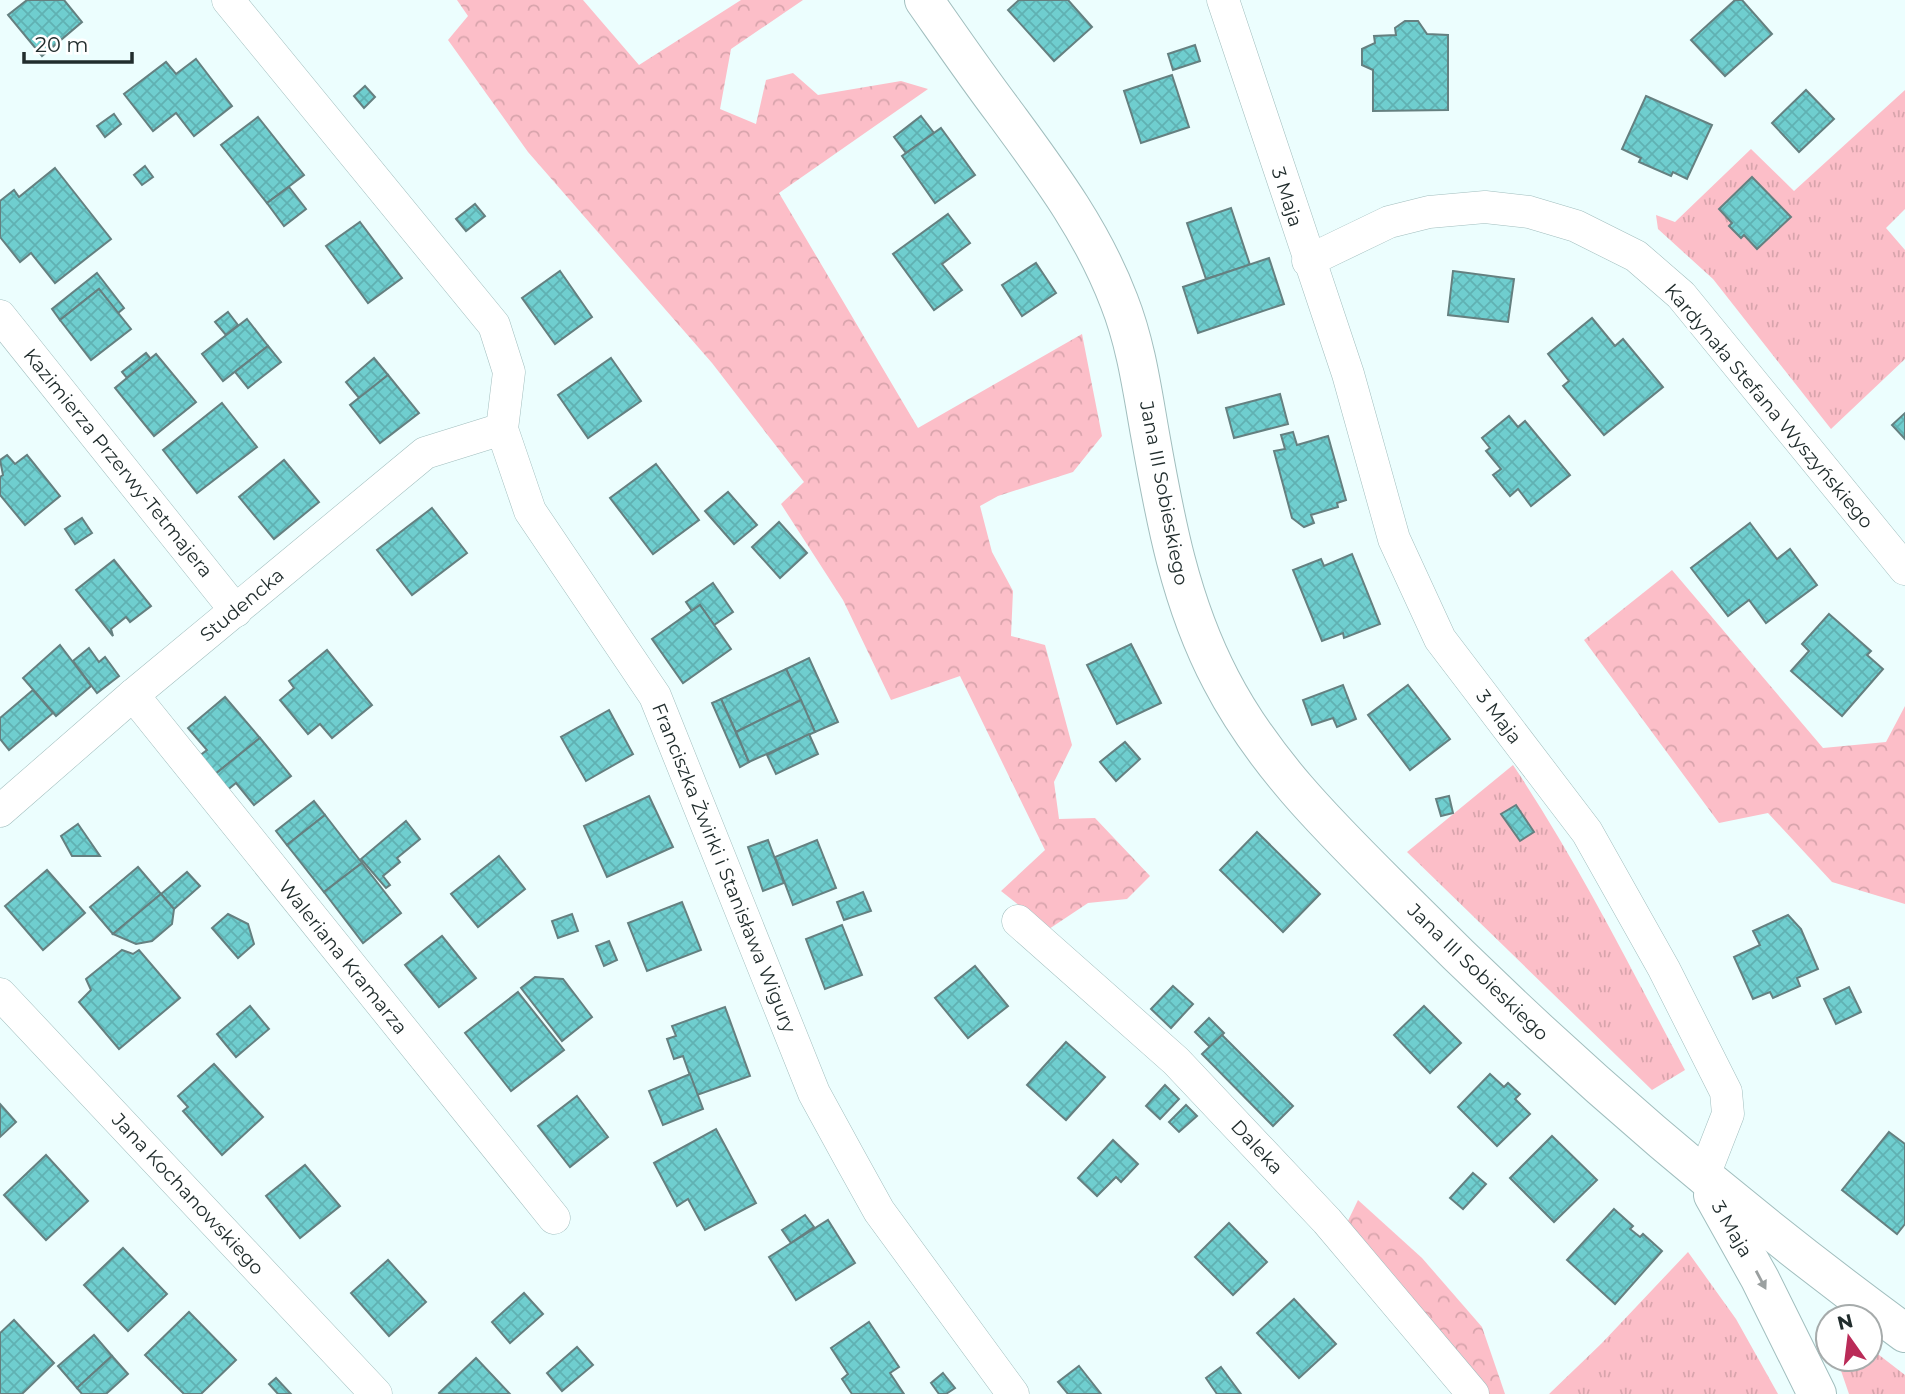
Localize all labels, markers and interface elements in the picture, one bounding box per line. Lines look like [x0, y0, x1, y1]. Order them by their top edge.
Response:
scale bar [24, 21, 133, 65]
text: 20 m [35, 32, 89, 57]
street label: 3 Maja [1267, 164, 1307, 230]
street label: Kardynała Stefana Wyszyńskiego [1660, 279, 1878, 533]
street label: Kazimierza Przerwy-Tetmajera [19, 344, 217, 582]
street label: Jana III Sobieskiego [1135, 398, 1193, 587]
street label: Studencka [195, 563, 289, 647]
street label: 3 Maja [1471, 686, 1527, 748]
street label: Franciszka Żwirki i Stanisława Wigury [647, 700, 801, 1037]
street label: Waleriana Kramarza [274, 875, 412, 1039]
street label: Jana III Sobieskiego [1402, 898, 1553, 1045]
street label: Jana Kochanowskiego [106, 1108, 269, 1280]
street label: Daleka [1226, 1115, 1288, 1179]
street label: 3 Maja [1707, 1197, 1757, 1261]
one-way arrow [1755, 1270, 1766, 1290]
north arrow [1814, 1303, 1884, 1373]
text: N [1835, 1309, 1855, 1335]

